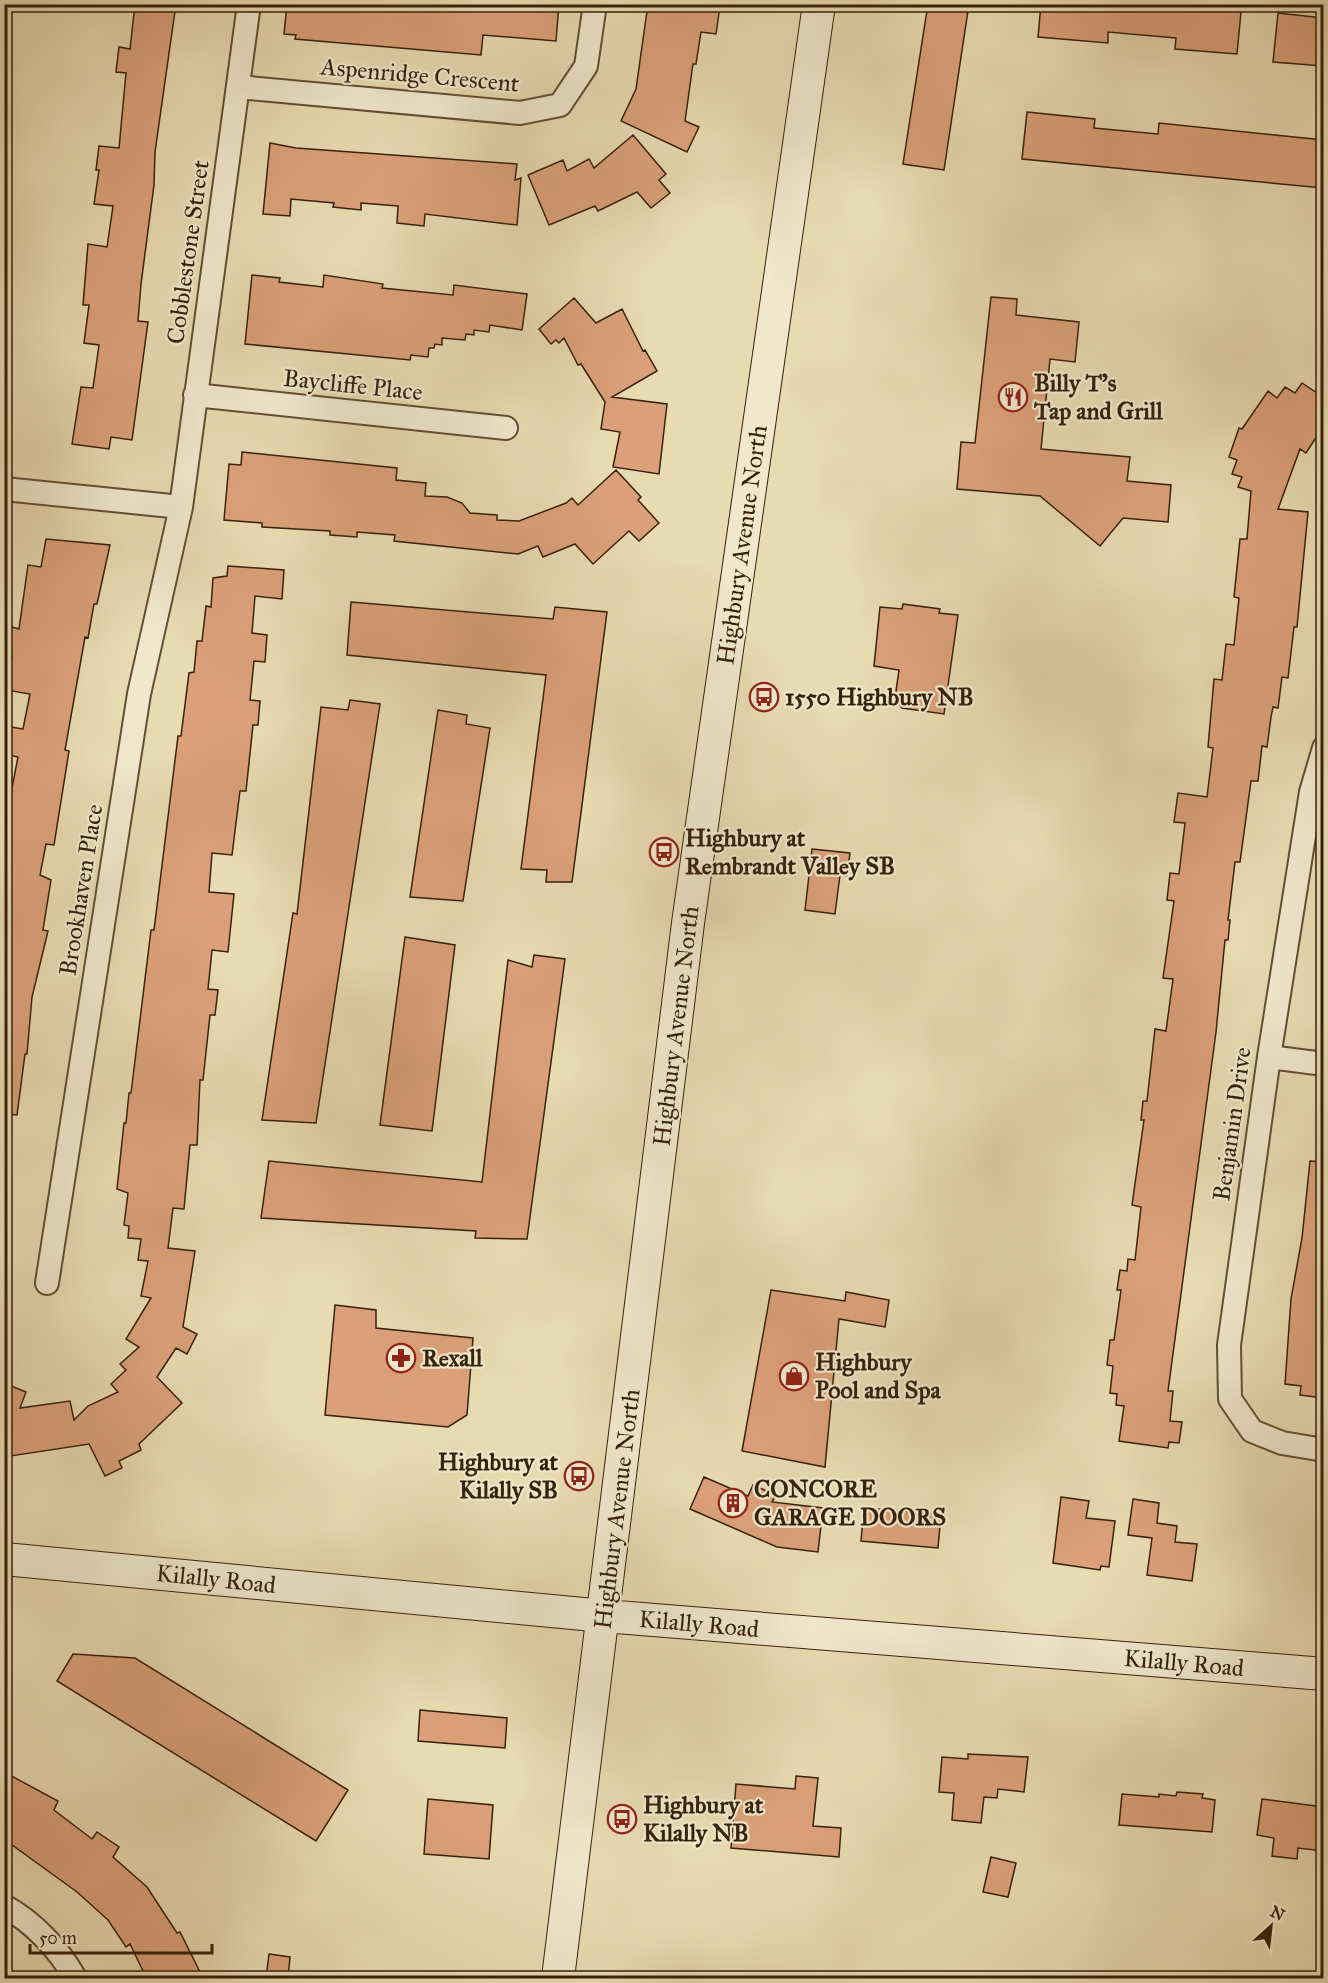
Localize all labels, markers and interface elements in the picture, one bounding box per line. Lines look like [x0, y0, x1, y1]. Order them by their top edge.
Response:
street label: Aspenridge Crescent [318, 51, 521, 99]
street label: Cobblestone Street [160, 158, 216, 346]
street label: Baycliffe Place [282, 363, 424, 407]
place label: Billy T's Tap and Grill [1033, 368, 1163, 426]
restaurant icon: Billy T's Tap and Grill [997, 381, 1029, 413]
street label: Highbury Avenue North [710, 423, 774, 667]
bus stop icon: 1550 Highbury NB [748, 681, 780, 713]
place label: 1550 Highbury NB [785, 682, 974, 712]
street label: Brookhaven Place [53, 802, 109, 978]
place label: Highbury at Rembrandt Valley SB [685, 823, 895, 881]
bus stop icon: Highbury at Rembrandt Valley SB [648, 836, 680, 868]
street label: Highbury Avenue North [646, 904, 706, 1148]
street label: Benjamin Drive [1206, 1045, 1258, 1203]
pharmacy icon: Rexall [385, 1342, 417, 1374]
place label: Rexall [422, 1343, 483, 1373]
place label: Highbury Pool and Spa [815, 1347, 941, 1405]
shop icon: Highbury Pool and Spa [778, 1360, 810, 1392]
street label: Highbury Avenue North [587, 1387, 647, 1631]
place label: Highbury at Kilally SB [438, 1447, 558, 1505]
bus stop icon: Highbury at Kilally SB [563, 1460, 595, 1492]
place label: CONCORE GARAGE DOORS [754, 1474, 946, 1532]
building icon: CONCORE GARAGE DOORS [717, 1487, 749, 1519]
street label: Kilally Road [155, 1558, 277, 1600]
street label: Kilally Road [638, 1604, 760, 1644]
street label: Kilally Road [1123, 1643, 1245, 1683]
place label: Highbury at Kilally NB [643, 1790, 764, 1848]
bus stop icon: Highbury at Kilally NB [606, 1803, 638, 1835]
north arrow [1241, 1896, 1301, 1956]
text: N [1267, 1902, 1288, 1925]
scale bar [30, 1917, 212, 1955]
text: 50 m [39, 1927, 77, 1949]

